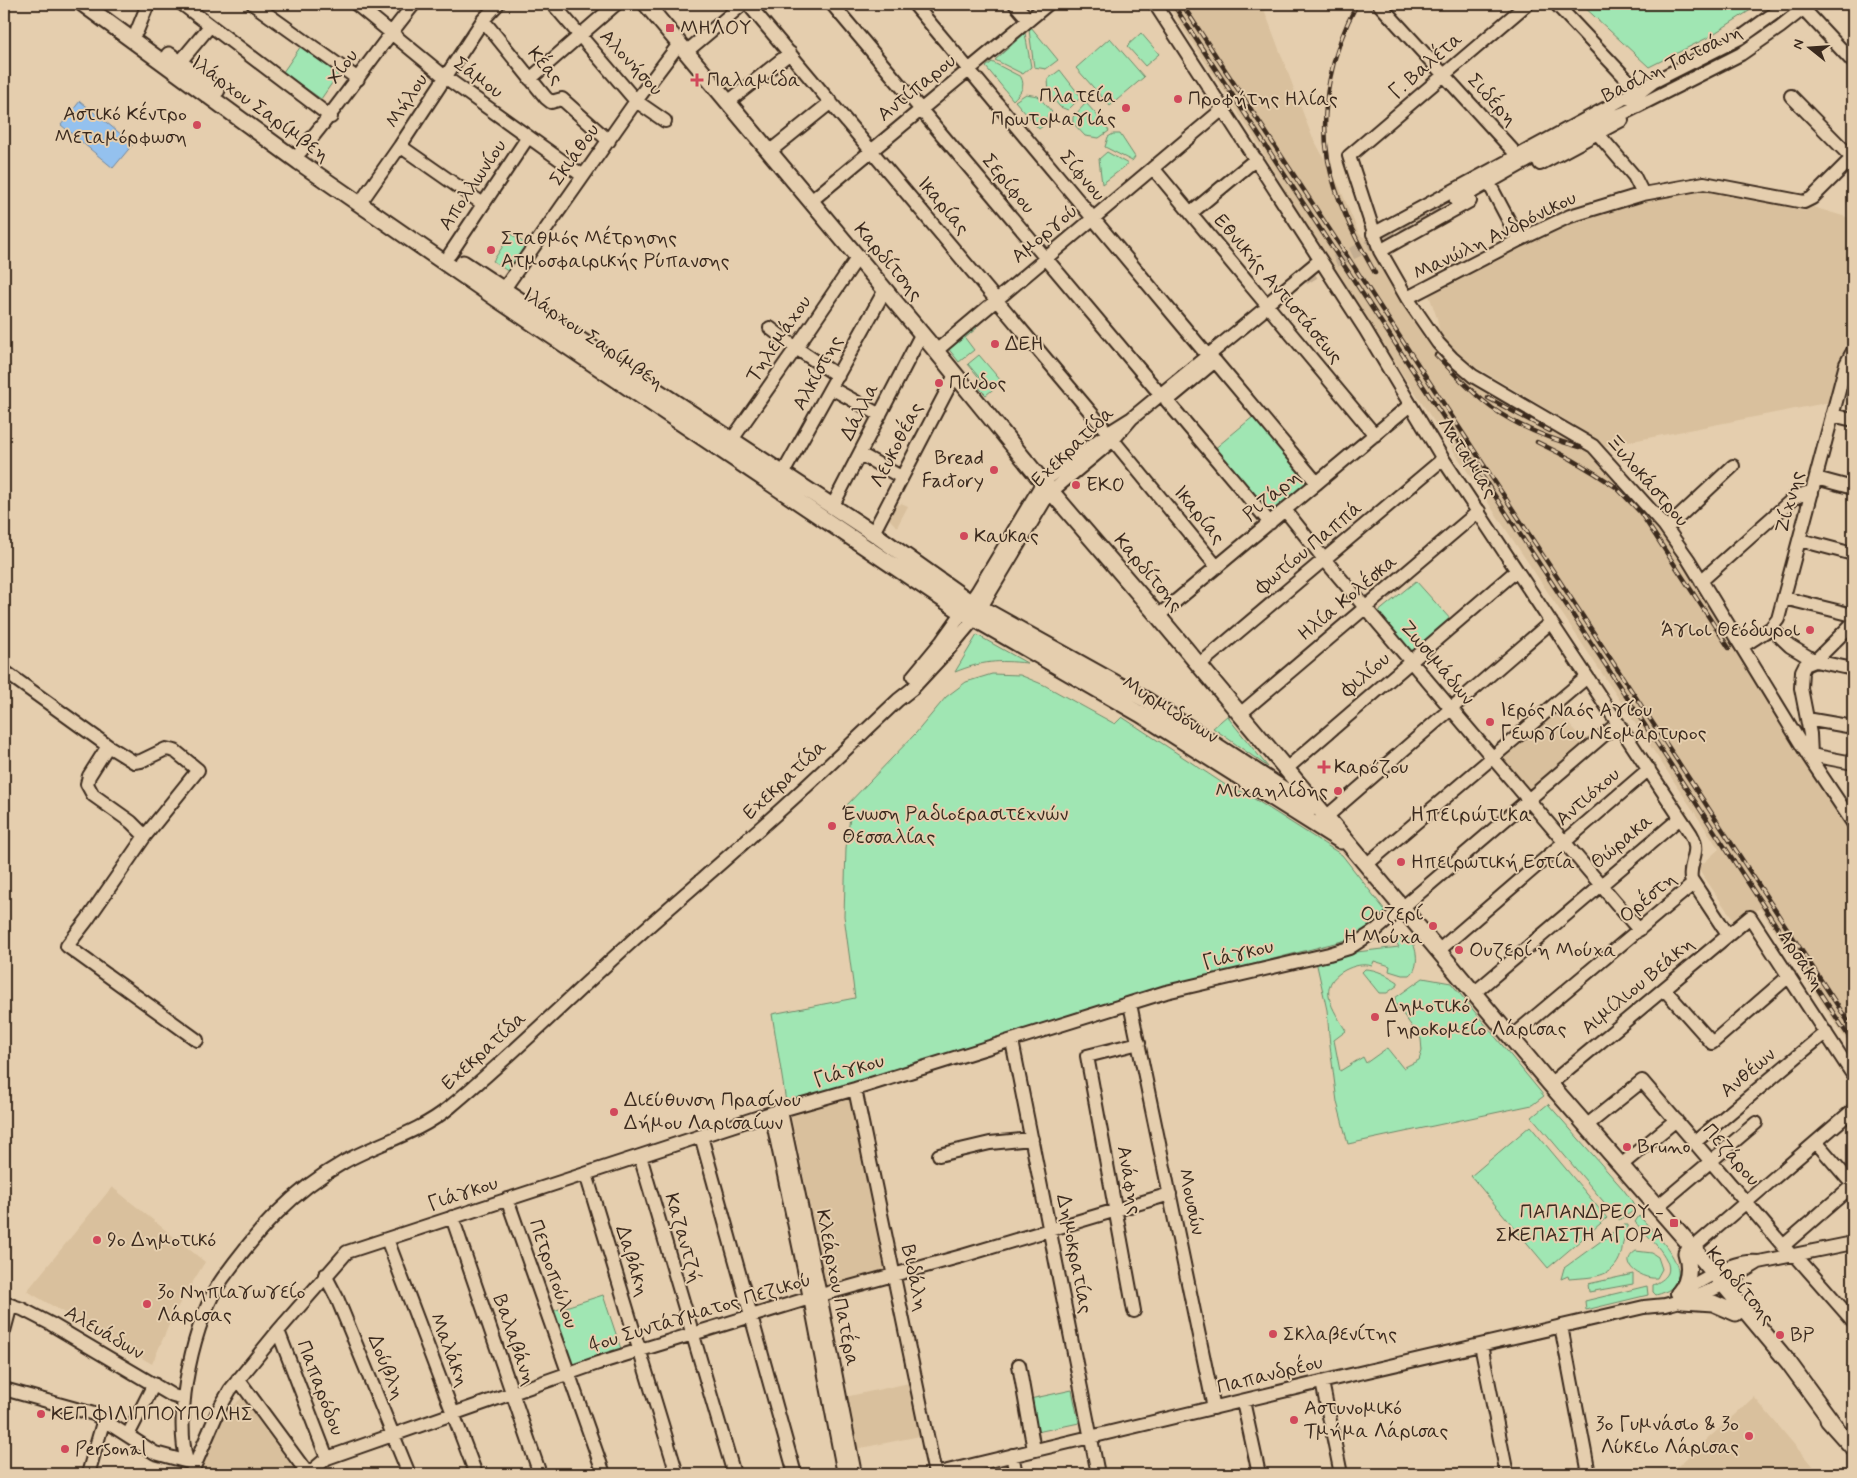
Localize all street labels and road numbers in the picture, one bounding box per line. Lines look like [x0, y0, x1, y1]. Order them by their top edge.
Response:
street label: Βασίλη Τσιτσάνη [1597, 18, 1747, 110]
street label: Αλονήσου [593, 24, 669, 102]
street label: Γ. Βαλέτα [1383, 26, 1469, 106]
street label: Κέας [521, 41, 569, 91]
street label: Χίου [321, 44, 365, 90]
street label: Αντίπαρου [872, 48, 962, 128]
street label: Ιλάρχου Σαρίμβεη [185, 49, 335, 169]
street label: Σάμου [447, 51, 509, 105]
street label: Μήλου [379, 68, 435, 134]
street label: Σιδέρη [1461, 68, 1523, 132]
street label: Σκιάθου [544, 118, 606, 192]
street label: Απολλωνίου [433, 134, 513, 236]
street label: Σίφνου [1053, 145, 1111, 207]
street label: Σερίφου [975, 148, 1041, 220]
street label: Ικαρίας [911, 171, 976, 241]
street label: Μανώλη Ανδρόνικου [1409, 185, 1581, 287]
street label: Αμοργού [1006, 198, 1084, 270]
street label: Εθνικής Αντιστάσεως [1207, 208, 1349, 370]
street label: Καρδίτσης [847, 217, 929, 307]
street label: Ιλάρχου Σαρίμβεη [517, 282, 669, 396]
street label: Τηλεμάχου [740, 290, 818, 388]
street label: Αλκίστης [786, 330, 850, 415]
street label: Δάλλα [834, 378, 886, 445]
street label: Λευκοθέας [864, 398, 930, 492]
street label: Εχεκρατίδα [1025, 400, 1121, 494]
street label: Λαταμίας [1431, 412, 1503, 504]
street label: Ξυλοκάστρου [1599, 429, 1695, 533]
street label: Ριζάρη [1238, 464, 1306, 528]
street label: Ζίχνης [1769, 468, 1811, 536]
street label: Ικαρίας [1167, 480, 1231, 550]
street label: Φωτίου Παππά [1249, 495, 1369, 601]
street label: Καρδίτσης [1107, 528, 1189, 618]
street label: Ηλία Κολέσκα [1293, 548, 1404, 648]
street label: Ζωσιμάδων [1393, 615, 1481, 711]
street label: Φιλίου [1335, 646, 1396, 705]
street label: Μυρμιδόνων [1116, 670, 1224, 751]
street label: Εχεκρατίδα [737, 734, 833, 826]
street label: Αντιόχου [1550, 761, 1626, 833]
street label: Θώρακα [1585, 808, 1659, 876]
street label: Ορέστη [1614, 866, 1682, 930]
street label: Αρσάκη [1771, 924, 1831, 996]
street label: Αιμίλιου Βεάκη [1576, 931, 1700, 1041]
street label: Γιάγκου [1200, 933, 1276, 977]
street label: Εχεκρατίδα [435, 1005, 533, 1097]
street label: Ανθέων [1714, 1042, 1782, 1104]
street label: Γιάγκου [810, 1047, 888, 1095]
street label: Πεζάρου [1696, 1118, 1766, 1192]
street label: Ανάφης [1110, 1144, 1148, 1217]
street label: Μουσών [1171, 1166, 1211, 1238]
street label: Γιάγκου [424, 1170, 502, 1218]
street label: Καζαντζή [657, 1190, 709, 1286]
street label: Δημοκρατίας [1049, 1192, 1099, 1316]
street label: Κλεάρχου Πατέρα [809, 1207, 866, 1369]
street label: Πετροπούλου [522, 1216, 584, 1332]
street label: Δαβάκη [608, 1222, 656, 1300]
street label: Καρδίτσης [1699, 1241, 1781, 1331]
street label: Βιδάλη [894, 1242, 934, 1314]
street label: 4ου Συντάγματος Πεζικού [586, 1266, 814, 1360]
street label: Βαλαβάνη [486, 1291, 542, 1389]
street label: Αλευάδων [59, 1299, 149, 1367]
street label: Μαλάκη [423, 1309, 475, 1391]
street label: Δούβλη [361, 1330, 411, 1404]
street label: Παπαρόδου [289, 1337, 351, 1439]
street label: Παπανδρέου [1214, 1349, 1326, 1401]

